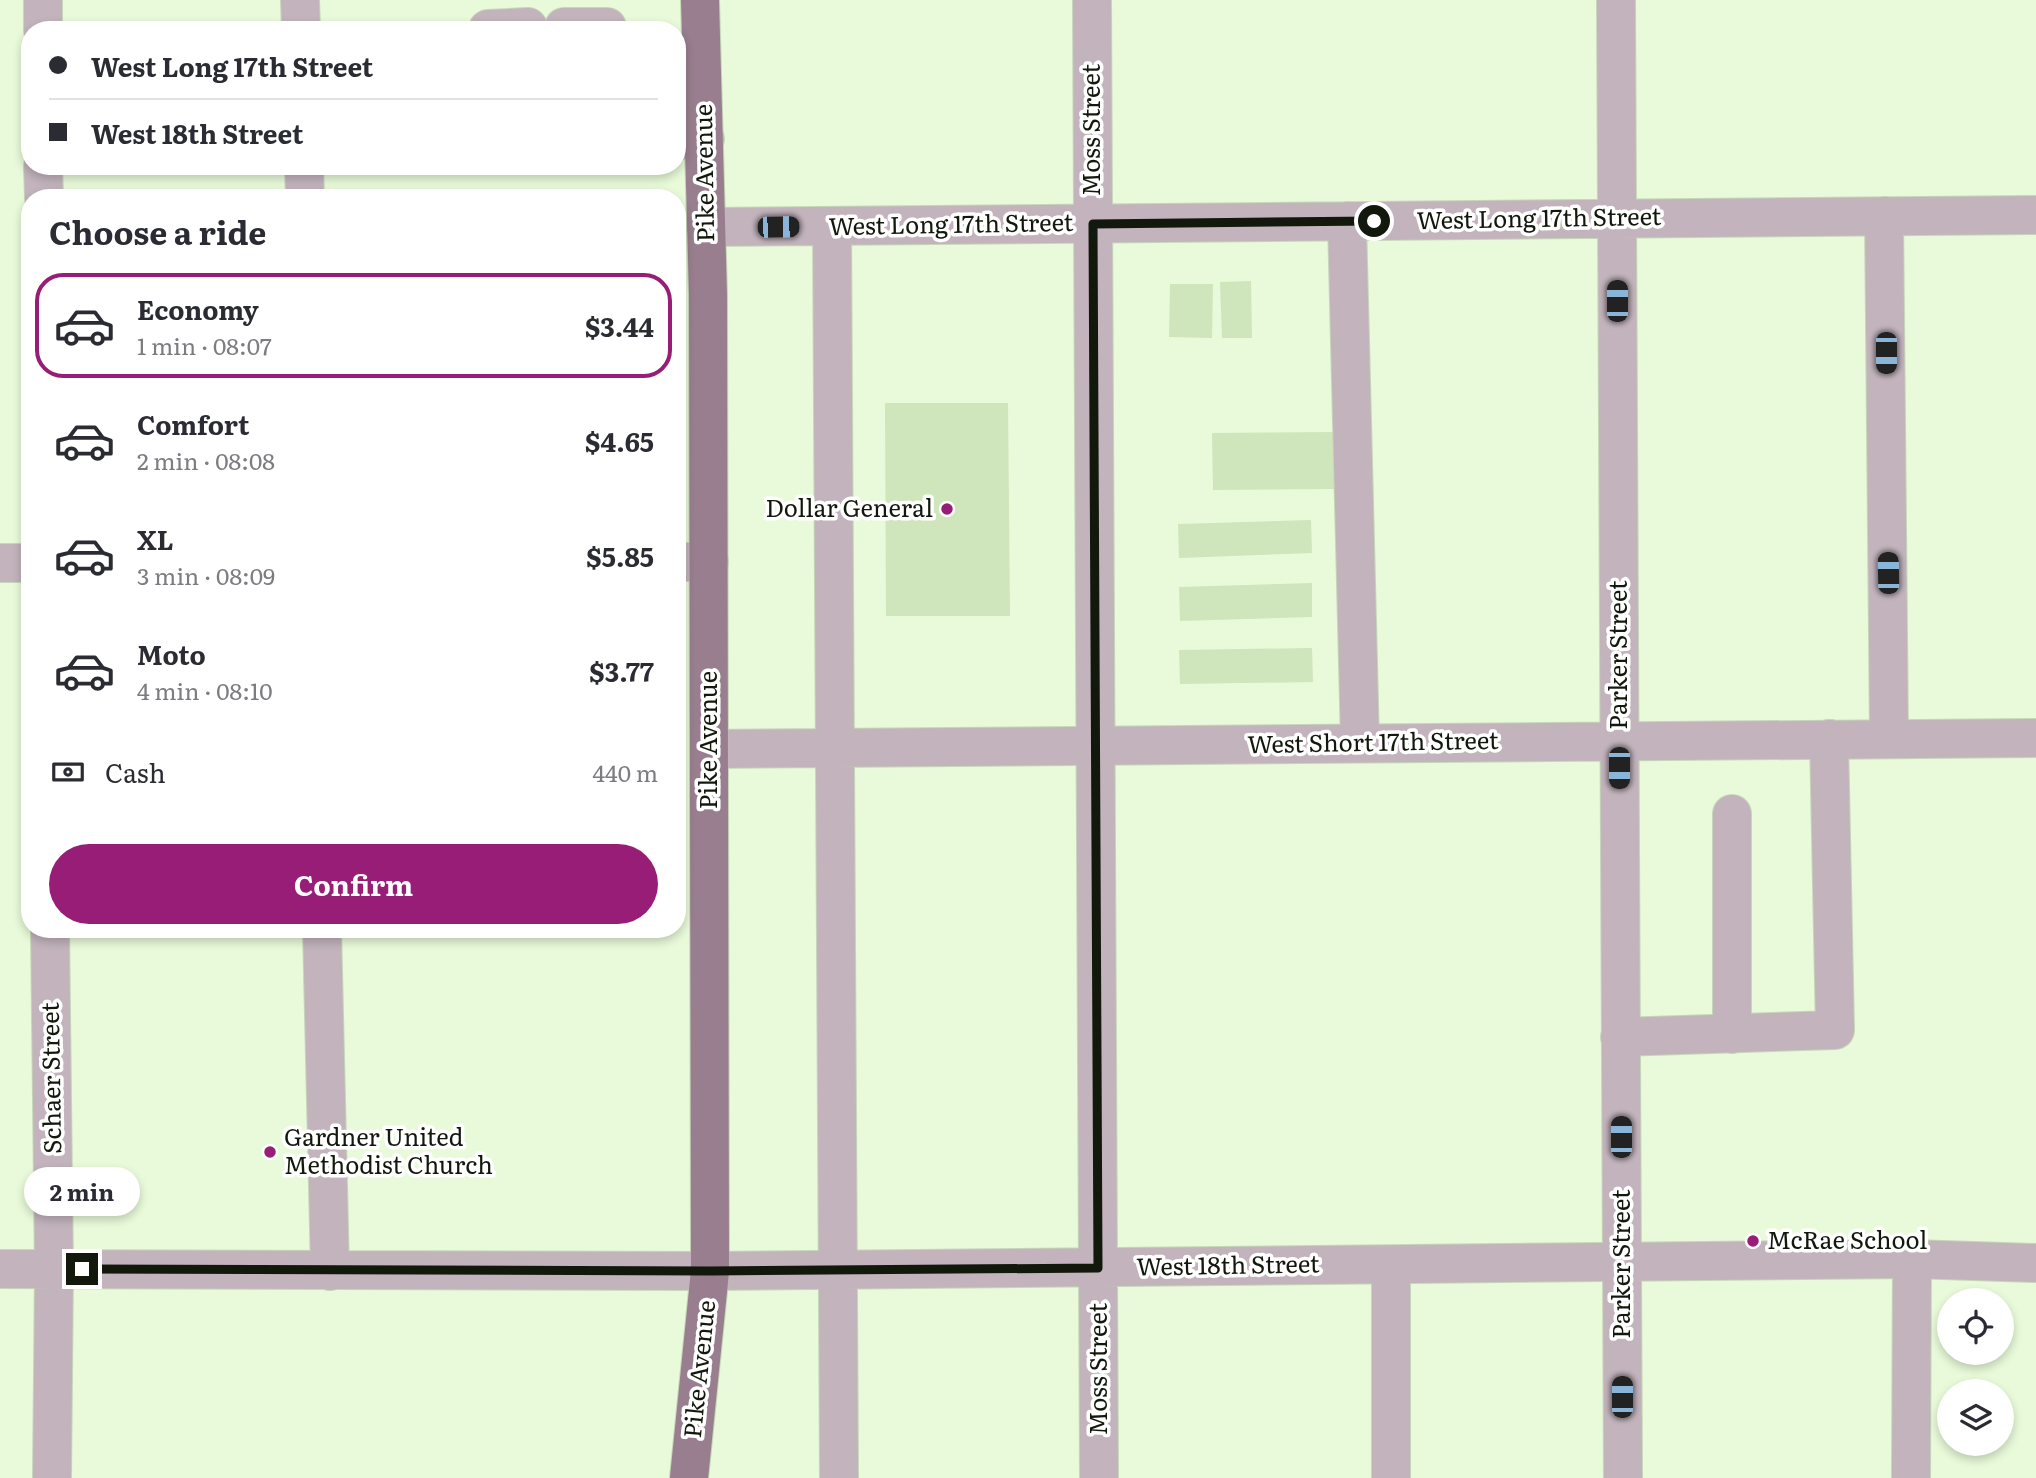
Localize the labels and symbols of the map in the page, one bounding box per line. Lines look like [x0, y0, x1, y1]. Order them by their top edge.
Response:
street label: Moss Street [1072, 63, 1107, 196]
street label: Pike Avenue [684, 104, 721, 243]
street label: West Long 17th Street [1416, 197, 1662, 236]
street label: West Long 17th Street [828, 203, 1074, 242]
route start [1358, 205, 1390, 237]
car [757, 216, 800, 238]
car [1607, 280, 1628, 322]
car [1876, 332, 1897, 374]
place label: Dollar General [765, 489, 933, 524]
marker: Dollar General [939, 501, 955, 517]
car [1878, 552, 1899, 594]
street label: Parker Street [1599, 580, 1634, 730]
street label: Pike Avenue [689, 671, 724, 809]
street label: West Short 17th Street [1247, 721, 1499, 760]
car [1609, 747, 1630, 789]
street label: Schaer Street [31, 1002, 68, 1154]
car [1611, 1116, 1632, 1158]
place label: Gardner United Methodist Church [284, 1118, 493, 1181]
marker: Gardner United Methodist Church [262, 1144, 278, 1160]
callout: 2 min [24, 1168, 140, 1216]
street label: Parker Street [1602, 1189, 1637, 1339]
place label: McRae School [1767, 1221, 1927, 1256]
marker: McRae School [1745, 1233, 1761, 1249]
street label: West 18th Street [1136, 1244, 1320, 1283]
route end [66, 1253, 98, 1285]
street label: Pike Avenue [673, 1298, 722, 1439]
street label: Moss Street [1079, 1302, 1114, 1435]
car [1612, 1376, 1633, 1418]

